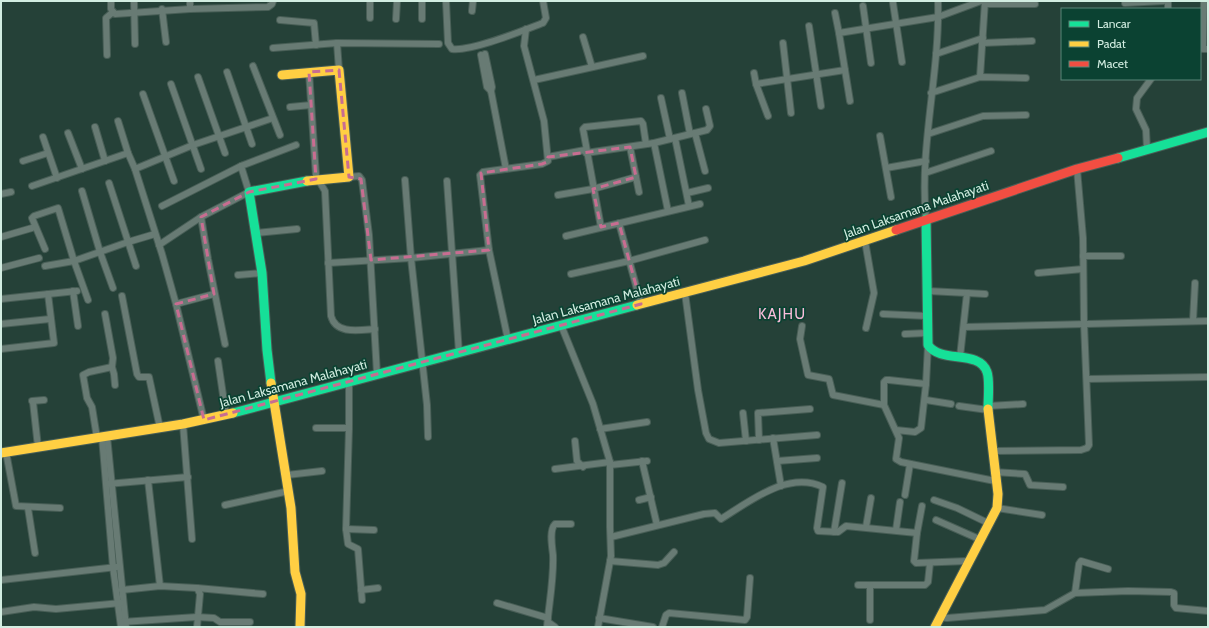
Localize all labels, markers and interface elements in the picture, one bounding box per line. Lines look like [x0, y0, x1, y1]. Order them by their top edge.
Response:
legend [1061, 8, 1201, 80]
text: Lancar [1097, 16, 1131, 31]
text: Padat [1097, 36, 1126, 51]
text: Macet [1097, 56, 1128, 71]
street label: Jalan Laksamana Malahayati [841, 177, 990, 242]
street label: Jalan Laksamana Malahayati [530, 273, 681, 328]
district label: KAJHU [758, 305, 806, 323]
street label: Jalan Laksamana Malahayati [217, 356, 368, 411]

